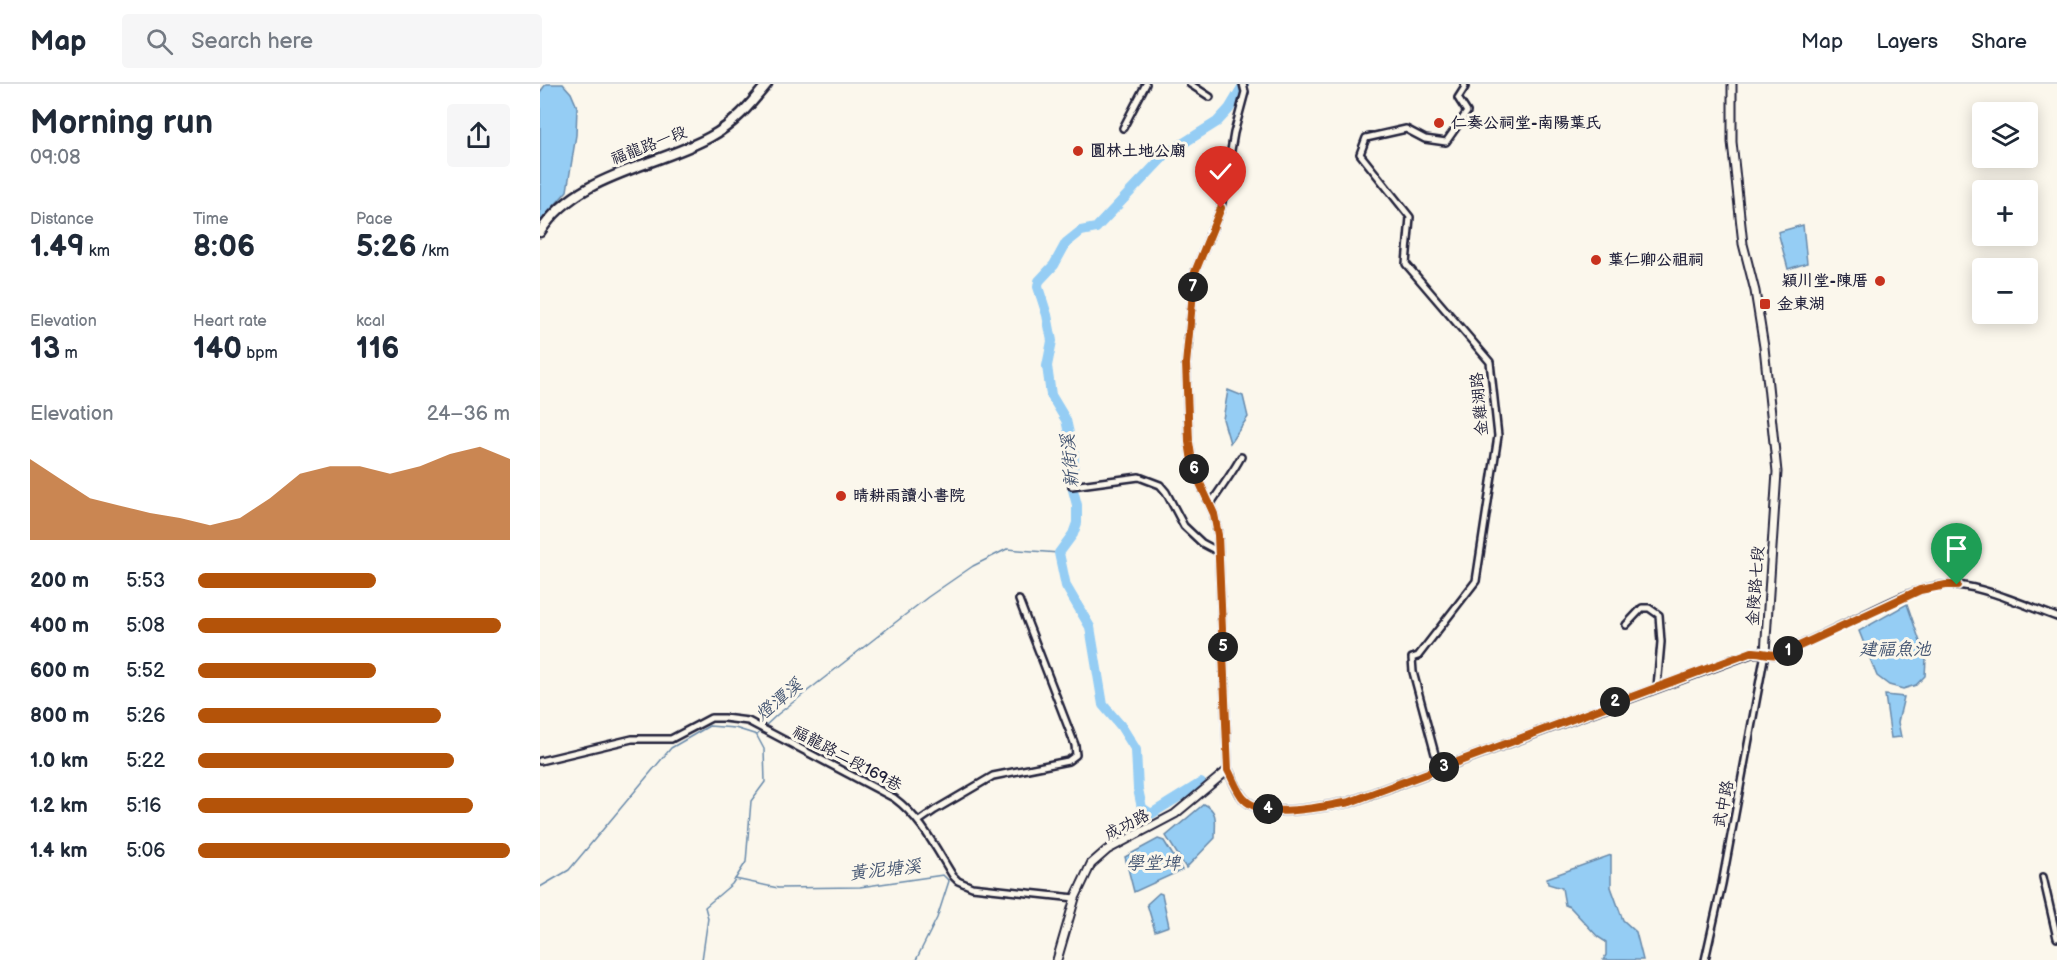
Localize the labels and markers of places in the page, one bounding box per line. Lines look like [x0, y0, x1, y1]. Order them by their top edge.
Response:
place label: 仁奏公祠堂-南陽葉氏 [1451, 114, 1602, 133]
marker: 仁奏公祠堂-南陽葉氏 [1432, 116, 1446, 130]
place label: 圓林土地公廟 [1090, 142, 1186, 161]
marker: 圓林土地公廟 [1071, 144, 1085, 158]
pin [1195, 146, 1246, 208]
place label: 葉仁卿公祖祠 [1608, 251, 1704, 270]
marker: 葉仁卿公祖祠 [1589, 253, 1603, 267]
pin: 7 [1178, 272, 1208, 302]
place label: 穎川堂-陳厝 [1781, 272, 1868, 291]
marker: 穎川堂-陳厝 [1873, 274, 1887, 288]
place label: 金東湖 [1777, 295, 1825, 314]
marker: 金東湖 [1758, 297, 1772, 311]
pin: 6 [1179, 454, 1209, 484]
place label: 晴耕雨讀小書院 [853, 487, 965, 506]
marker: 晴耕雨讀小書院 [834, 489, 848, 503]
pin [1931, 523, 1982, 585]
pin: 5 [1208, 632, 1238, 662]
pin: 1 [1773, 636, 1803, 666]
pin: 2 [1600, 687, 1630, 717]
pin: 3 [1429, 752, 1459, 782]
pin: 4 [1253, 794, 1283, 824]

